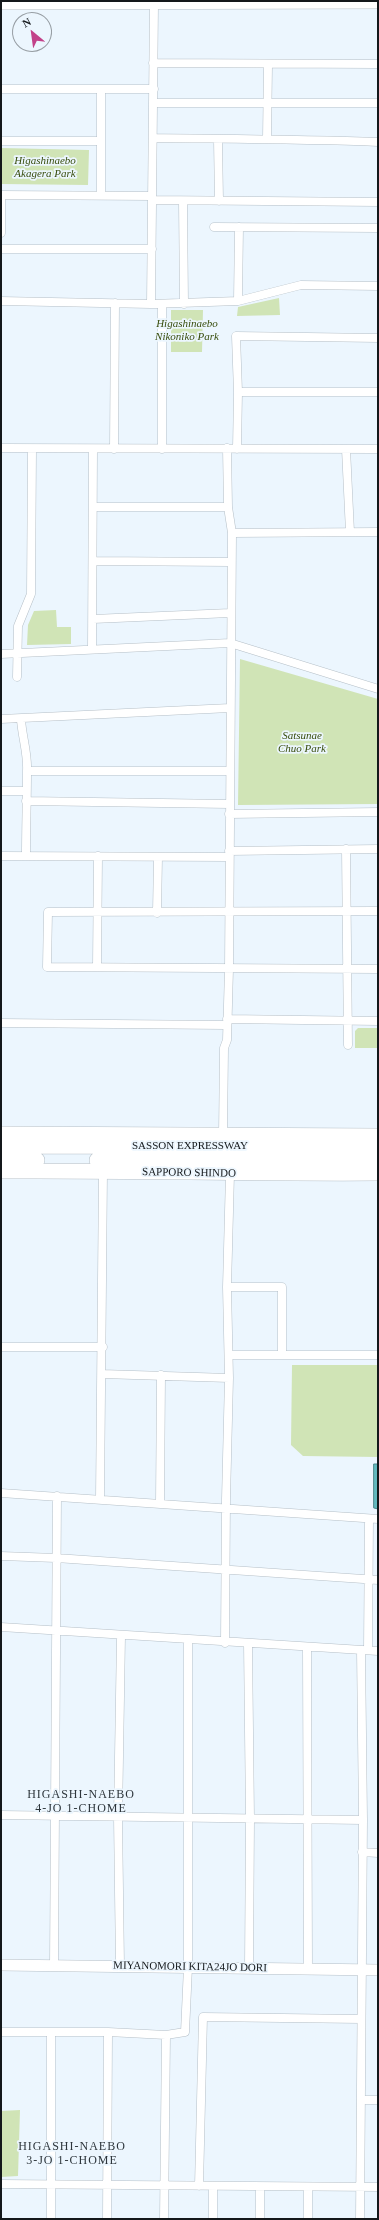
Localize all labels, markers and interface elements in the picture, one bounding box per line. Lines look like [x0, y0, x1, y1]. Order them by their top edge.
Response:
north arrow [12, 12, 52, 52]
text: N [20, 15, 33, 30]
park label: Higashinaebo Akagera Park [10, 154, 80, 180]
park label: Higashinaebo Nikoniko Park [151, 317, 223, 343]
park label: Satsunae Chuo Park [276, 729, 328, 755]
street label: SASSON EXPRESSWAY [134, 1139, 246, 1153]
street label: SAPPORO SHINDO [142, 1166, 236, 1180]
district label: HIGASHI-NAEBO 4-JO 1-CHOME [29, 1788, 133, 1816]
street label: MIYANOMORI KITA24JO DORI [116, 1959, 264, 1975]
district label: HIGASHI-NAEBO 3-JO 1-CHOME [20, 2140, 124, 2168]

